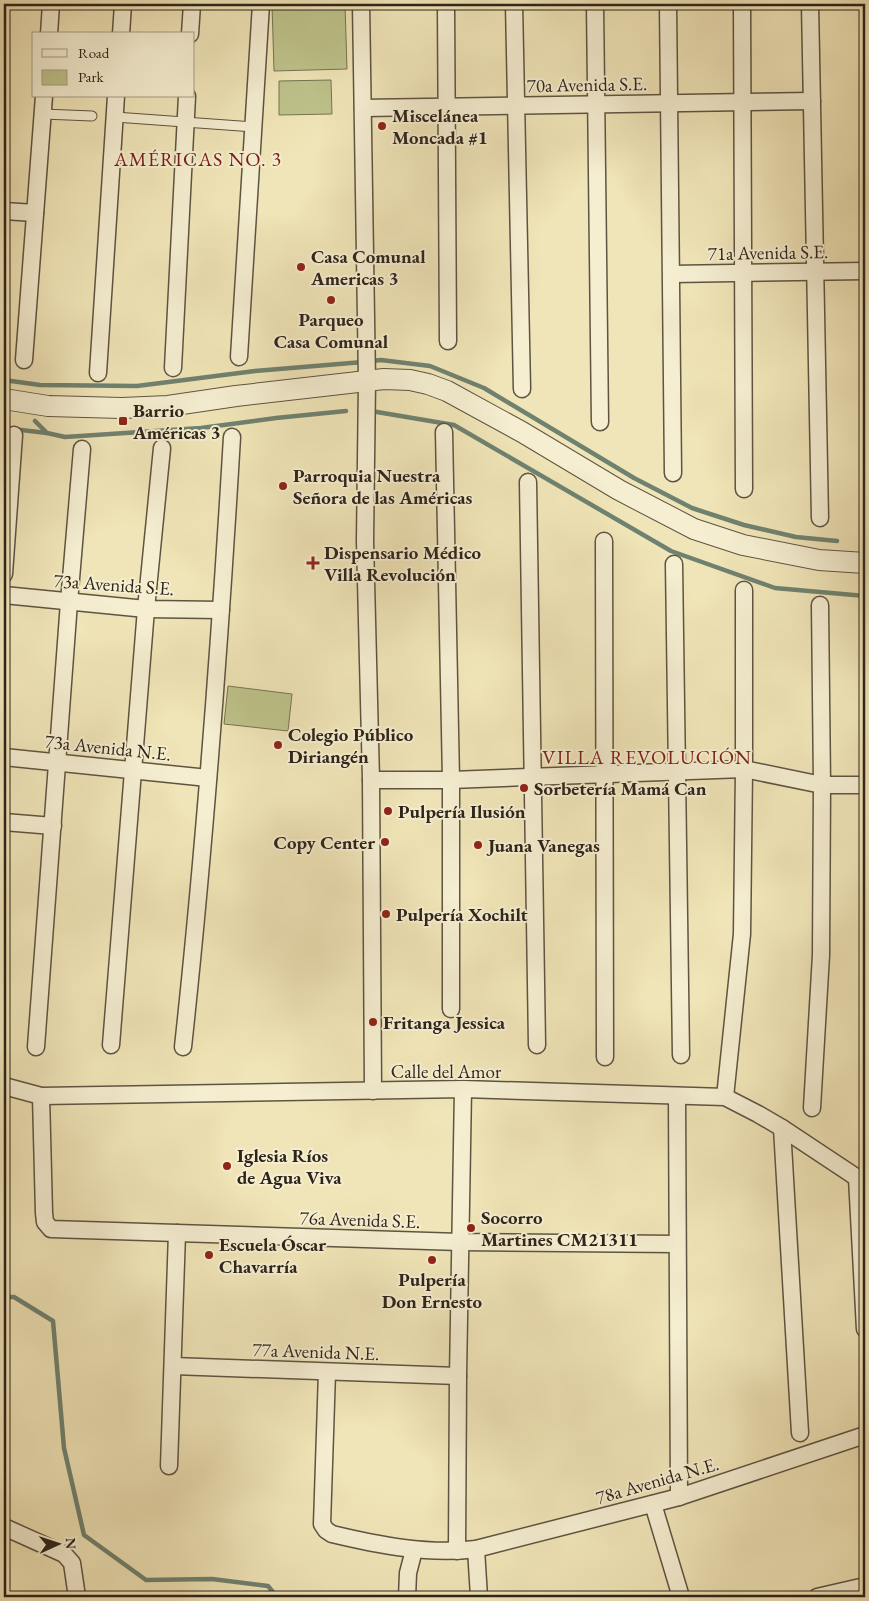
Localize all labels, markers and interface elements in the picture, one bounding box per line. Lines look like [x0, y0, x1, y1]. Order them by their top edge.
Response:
legend [32, 32, 195, 98]
text: Road [78, 43, 110, 62]
text: Park [78, 67, 105, 86]
street label: 70a Avenida S.E. [526, 71, 648, 98]
place label: Miscelánea Moncada #1 [392, 103, 488, 150]
marker: Miscelánea Moncada #1 [376, 120, 388, 132]
district label: AMÉRICAS NO. 3 [113, 146, 282, 172]
street label: 71a Avenida S.E. [707, 239, 829, 266]
place label: Casa Comunal Americas 3 [310, 244, 426, 291]
marker: Casa Comunal Americas 3 [295, 261, 307, 273]
marker: Parqueo Casa Comunal [325, 294, 337, 306]
place label: Parqueo Casa Comunal [274, 307, 389, 354]
place label: Barrio Américas 3 [132, 398, 221, 445]
marker: Barrio Américas 3 [117, 415, 129, 427]
place label: Parroquia Nuestra Señora de las Américas [293, 463, 472, 510]
marker: Parroquia Nuestra Señora de las Américas [277, 480, 289, 492]
place label: Dispensario Médico Villa Revolución [324, 540, 482, 587]
marker: Dispensario Médico Villa Revolución [306, 556, 320, 570]
street label: 73a Avenida S.E. [53, 568, 175, 601]
place label: Colegio Público Diriangén [288, 722, 414, 769]
street label: 73a Avenida N.E. [44, 728, 172, 767]
marker: Colegio Público Diriangén [272, 739, 284, 751]
district label: VILLA REVOLUCIÓN [542, 744, 752, 770]
place label: Sorbetería Mamá Can [534, 776, 707, 801]
marker: Sorbetería Mamá Can [518, 782, 530, 794]
place label: Pulpería Ilusión [398, 799, 526, 824]
marker: Pulpería Ilusión [382, 805, 394, 817]
place label: Copy Center [273, 830, 375, 855]
place label: Juana Vanegas [486, 833, 600, 858]
marker: Copy Center [379, 836, 391, 848]
marker: Juana Vanegas [472, 839, 484, 851]
place label: Pulpería Xochilt [396, 902, 528, 927]
marker: Pulpería Xochilt [380, 908, 392, 920]
place label: Fritanga Jessica [383, 1010, 506, 1035]
marker: Fritanga Jessica [367, 1016, 379, 1028]
street label: Calle del Amor [391, 1059, 502, 1084]
place label: Iglesia Ríos de Agua Viva [237, 1143, 342, 1190]
marker: Iglesia Ríos de Agua Viva [221, 1160, 233, 1172]
street label: 76a Avenida S.E. [299, 1205, 421, 1234]
place label: Socorro Martines CM21311 [481, 1205, 638, 1252]
marker: Socorro Martines CM21311 [465, 1222, 477, 1234]
place label: Escuela Óscar Chavarría [219, 1232, 326, 1279]
marker: Escuela Óscar Chavarría [203, 1249, 215, 1261]
marker: Pulpería Don Ernesto [426, 1254, 438, 1266]
place label: Pulpería Don Ernesto [382, 1267, 483, 1314]
street label: 77a Avenida N.E. [252, 1337, 380, 1366]
street label: 78a Avenida N.E. [593, 1451, 722, 1510]
north arrow [32, 1518, 82, 1568]
text: N [62, 1537, 80, 1550]

